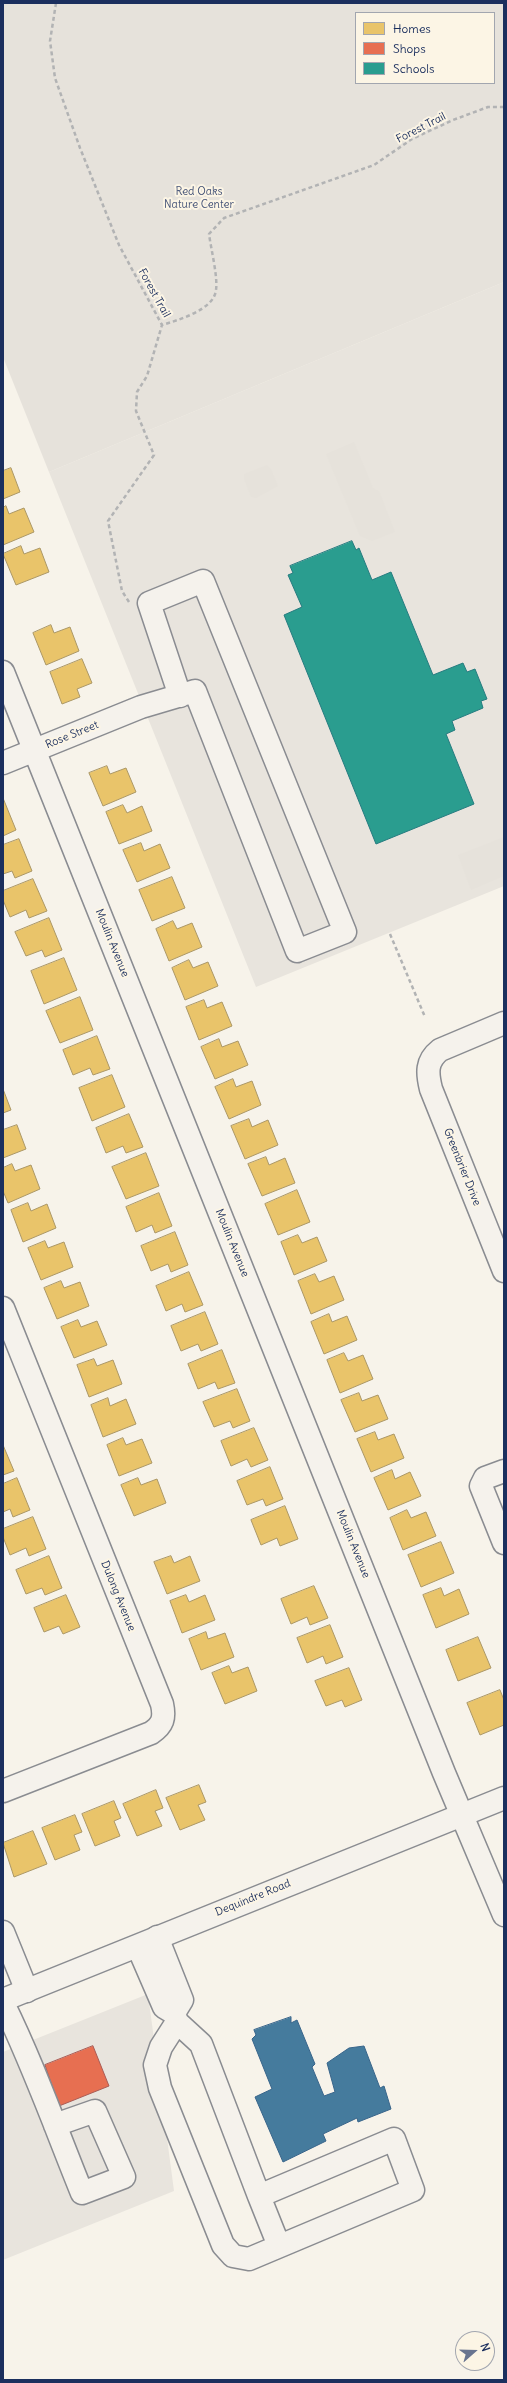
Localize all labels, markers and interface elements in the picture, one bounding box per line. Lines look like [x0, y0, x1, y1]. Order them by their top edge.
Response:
legend [355, 12, 495, 84]
text: Homes [393, 21, 431, 36]
text: Shops [393, 41, 426, 56]
text: Schools [393, 61, 434, 76]
street label: Forest Trail [394, 110, 448, 146]
park label: Red Oaks Nature Center [164, 185, 234, 211]
street label: Forest Trail [135, 266, 173, 320]
street label: Rose Street [44, 718, 100, 752]
street label: Moulin Avenue [92, 907, 132, 979]
street label: Greenbrier Drive [440, 1126, 484, 1208]
street label: Moulin Avenue [212, 1207, 252, 1279]
street label: Moulin Avenue [333, 1508, 373, 1580]
street label: Dulong Avenue [98, 1559, 138, 1633]
street label: Dequindre Road [213, 1877, 293, 1919]
north arrow [455, 2331, 495, 2371]
text: N [477, 2341, 493, 2353]

